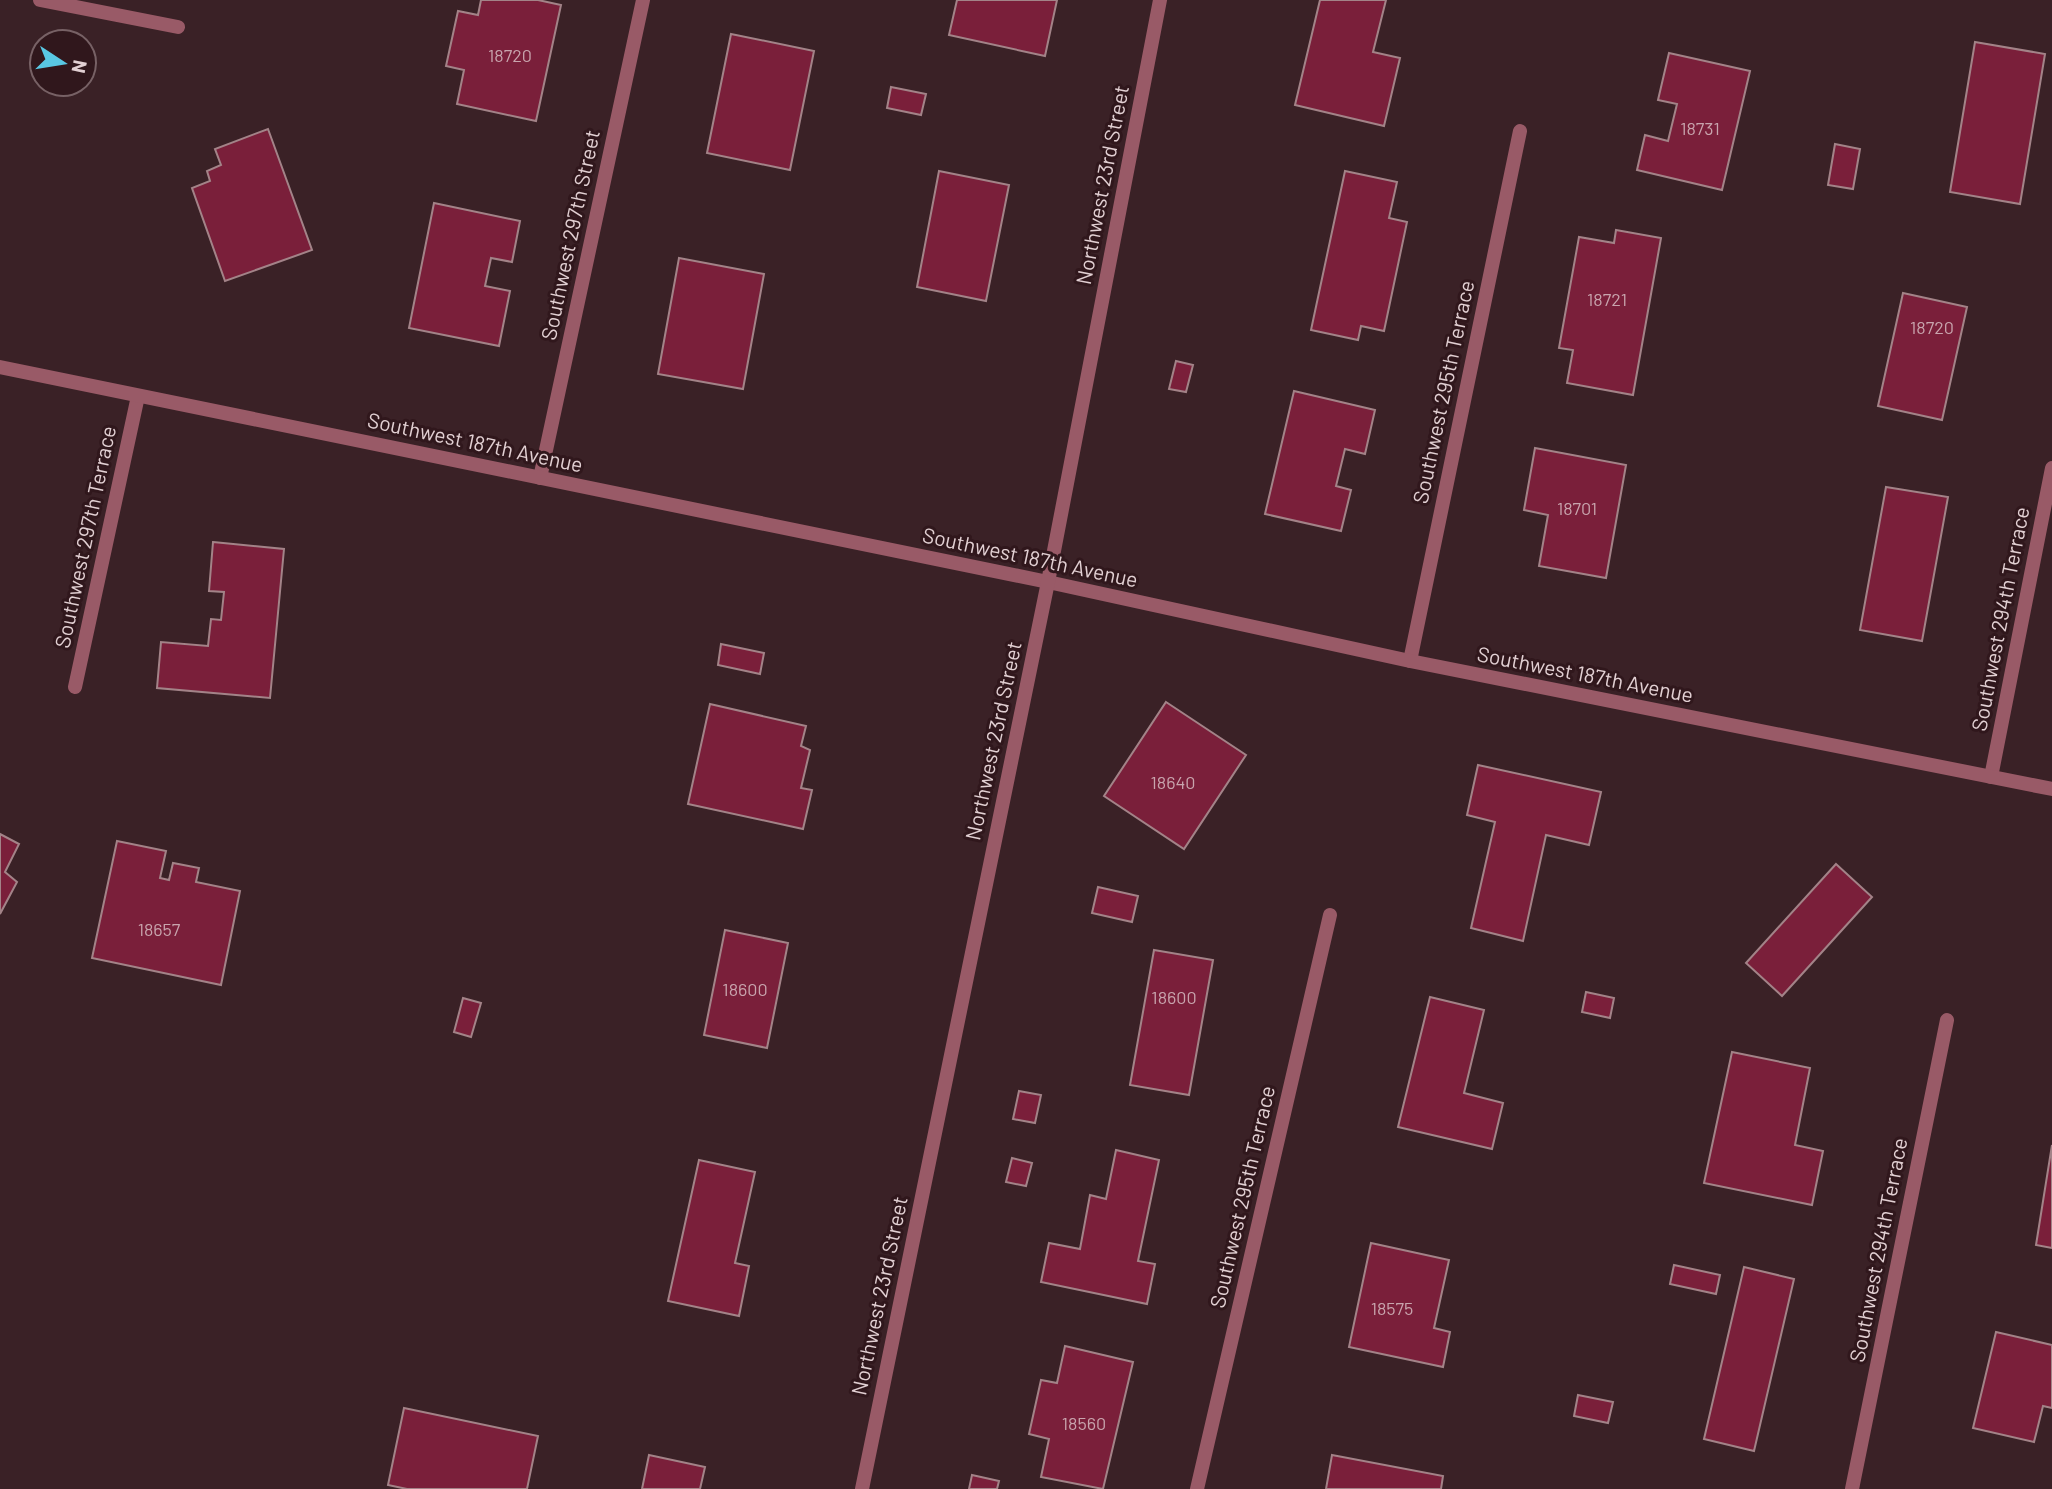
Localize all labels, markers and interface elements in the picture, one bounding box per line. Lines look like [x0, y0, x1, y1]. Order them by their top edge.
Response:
north arrow [28, 28, 98, 98]
house number: 18720 [488, 44, 532, 66]
text: N [68, 58, 93, 75]
street label: Northwest 23rd Street [1070, 83, 1133, 287]
house number: 18731 [1680, 117, 1720, 139]
street label: Southwest 297th Street [535, 127, 604, 342]
street label: Southwest 295th Terrace [1407, 278, 1478, 505]
house number: 18721 [1587, 288, 1627, 310]
house number: 18720 [1910, 316, 1954, 338]
street label: Southwest 187th Avenue [365, 406, 585, 477]
street label: Southwest 297th Terrace [49, 423, 120, 650]
house number: 18701 [1557, 497, 1597, 519]
street label: Southwest 294th Terrace [1965, 504, 2034, 733]
street label: Southwest 187th Avenue [920, 521, 1140, 592]
street label: Northwest 23rd Street [959, 639, 1026, 842]
street label: Southwest 187th Avenue [1475, 640, 1695, 707]
house number: 18640 [1150, 771, 1196, 793]
house number: 18657 [138, 918, 181, 940]
house number: 18600 [722, 978, 768, 1000]
house number: 18600 [1151, 986, 1197, 1008]
street label: Southwest 295th Terrace [1204, 1083, 1279, 1310]
street label: Southwest 294th Terrace [1843, 1135, 1912, 1364]
street label: Northwest 23rd Street [845, 1194, 912, 1397]
house number: 18575 [1371, 1297, 1413, 1319]
house number: 18560 [1062, 1412, 1106, 1434]

